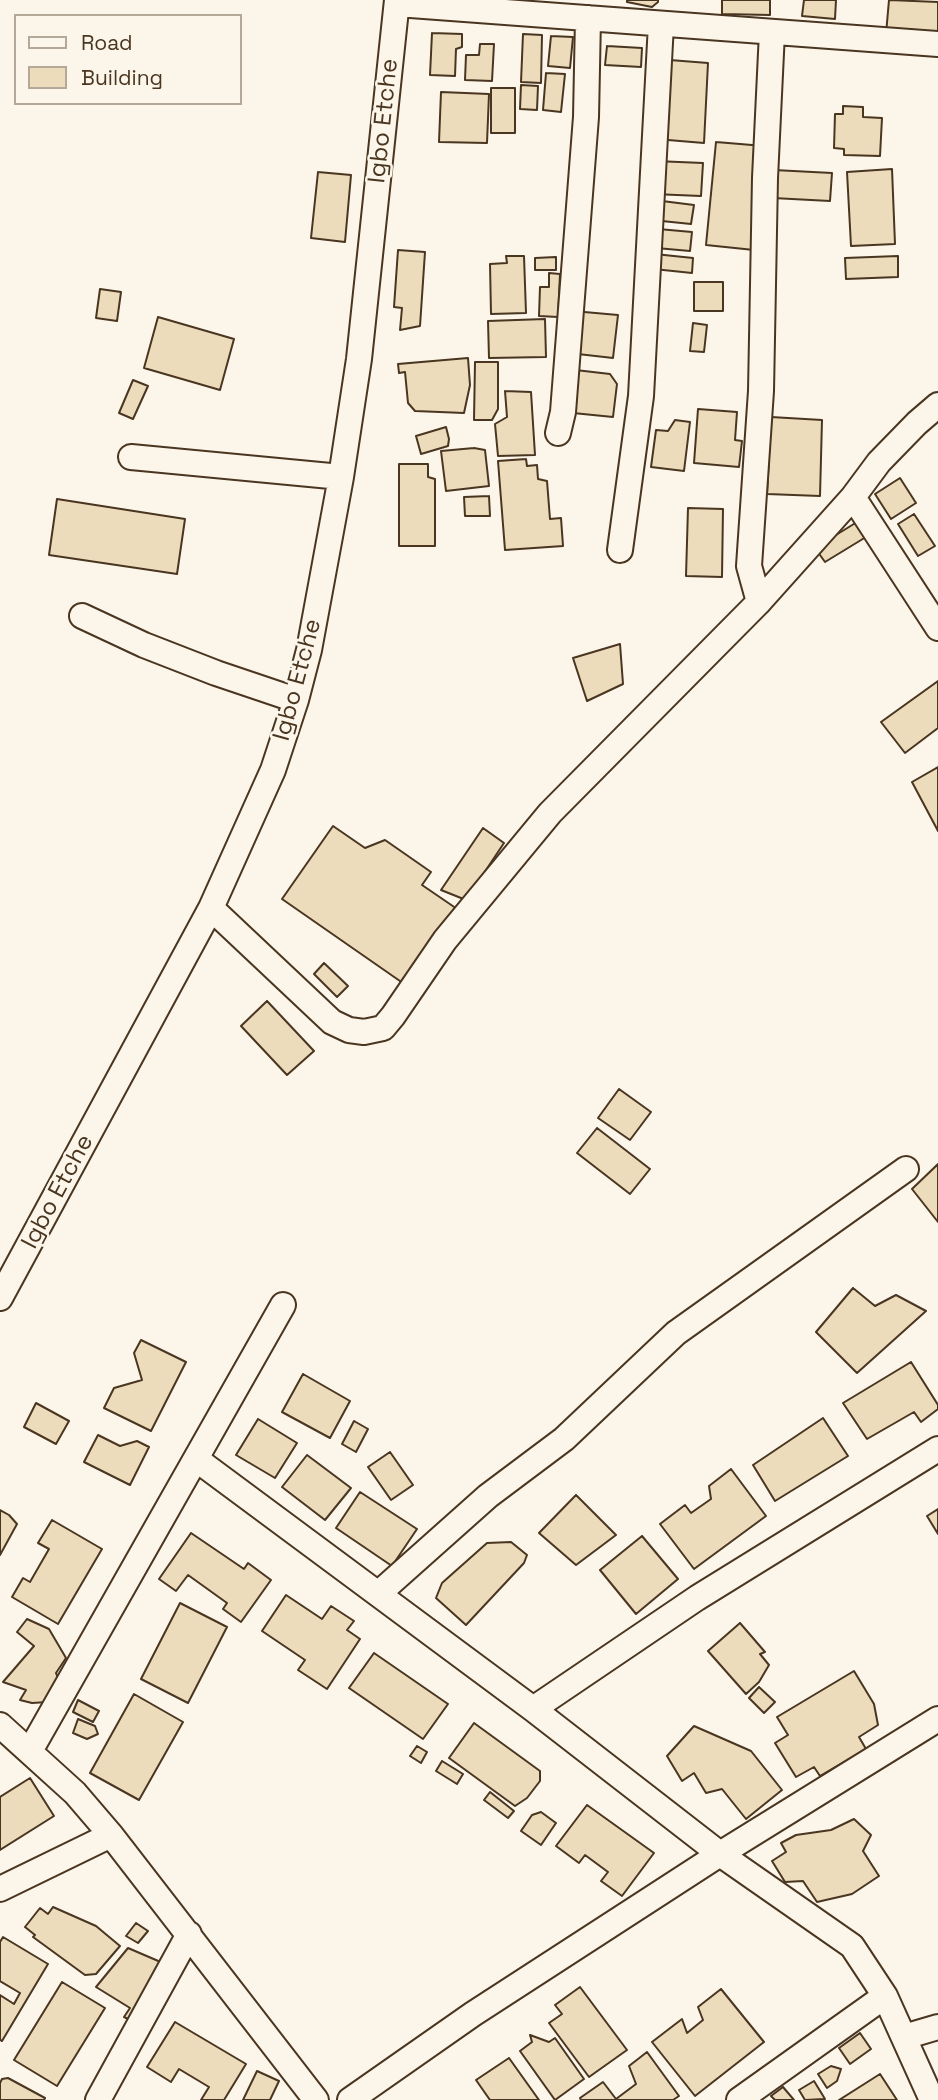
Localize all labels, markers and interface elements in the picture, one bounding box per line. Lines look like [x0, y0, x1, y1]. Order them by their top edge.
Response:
legend [14, 14, 242, 105]
text: Road [81, 29, 133, 56]
street label: Igbo Etche [363, 57, 405, 185]
text: Building [81, 64, 163, 91]
street label: Igbo Etche [268, 616, 328, 744]
street label: Igbo Etche [16, 1130, 100, 1254]

